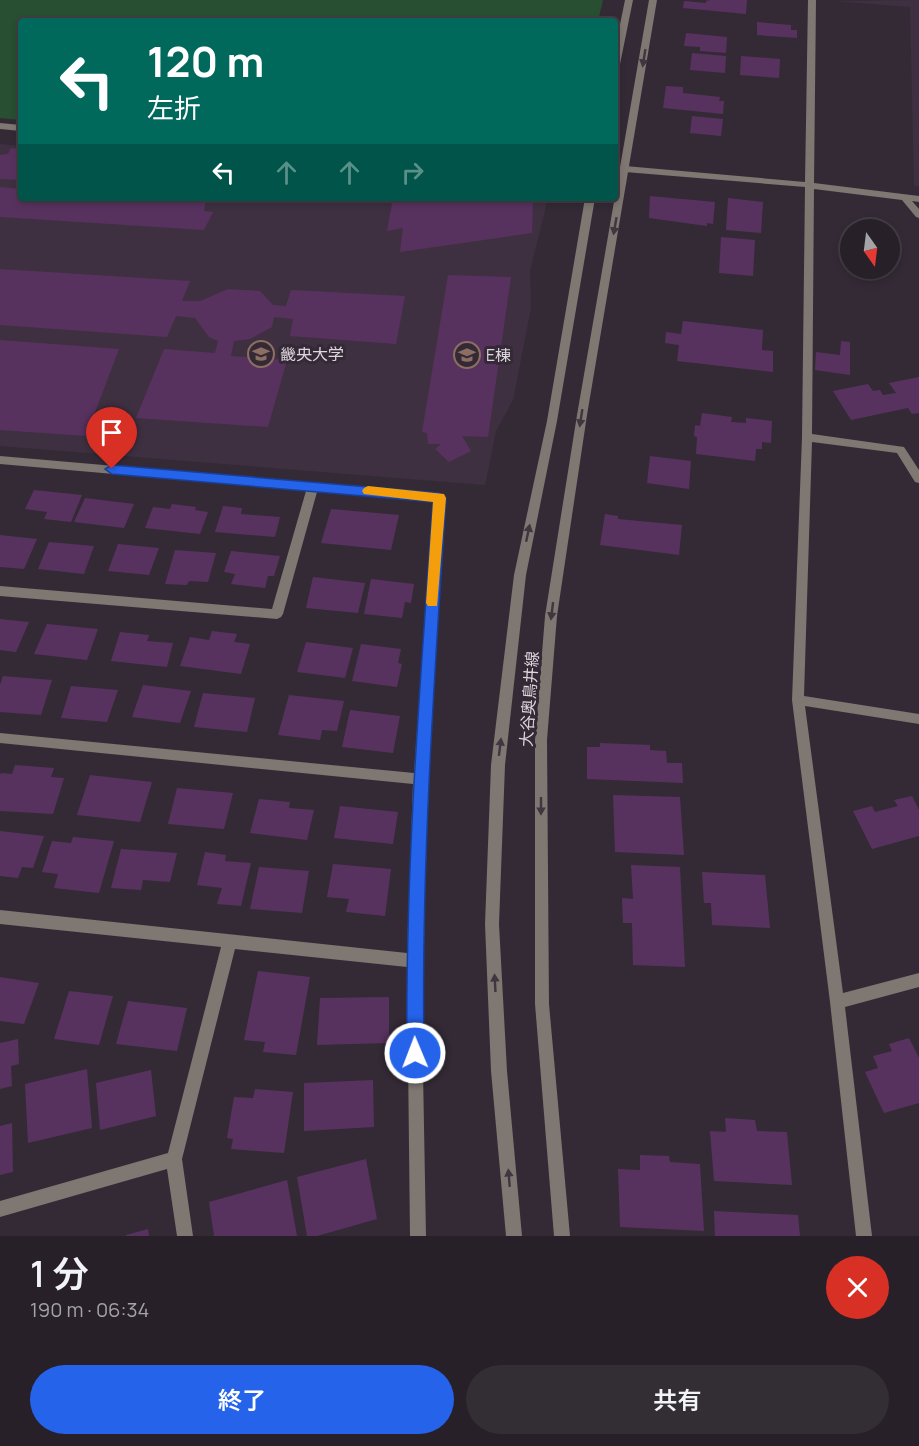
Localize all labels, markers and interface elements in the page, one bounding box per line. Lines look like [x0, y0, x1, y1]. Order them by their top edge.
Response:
text: 120 m [147, 32, 264, 90]
icon: left [48, 42, 126, 120]
one-way arrow [639, 48, 648, 67]
text: 左折 [147, 89, 201, 126]
icon: left [207, 156, 240, 189]
icon: ahead [270, 156, 303, 189]
icon: ahead [333, 156, 366, 189]
icon: right [396, 156, 429, 189]
one-way arrow [610, 217, 619, 236]
north arrow [840, 219, 900, 279]
map controls [840, 219, 900, 279]
school or university icon: 畿央大学 [246, 339, 276, 369]
school or university icon: E棟 [452, 340, 482, 370]
place label: 畿央大学 [280, 343, 344, 365]
place label: E棟 [486, 344, 511, 366]
pin [86, 407, 137, 469]
one-way arrow [577, 409, 586, 428]
icon: arrive [95, 416, 128, 449]
one-way arrow [524, 523, 534, 542]
one-way arrow [548, 602, 557, 621]
street label: 大谷奥鳥井線 [515, 650, 543, 748]
one-way arrow [495, 737, 505, 756]
one-way arrow [536, 796, 546, 815]
one-way arrow [490, 974, 499, 993]
position arrow [383, 1021, 447, 1085]
one-way arrow [504, 1168, 514, 1187]
text: 1 分 [30, 1249, 88, 1298]
button: close [826, 1256, 889, 1319]
text: 190 m · 06:34 [30, 1296, 149, 1323]
button: 終了 [30, 1365, 454, 1434]
button: 共有 [466, 1365, 889, 1434]

